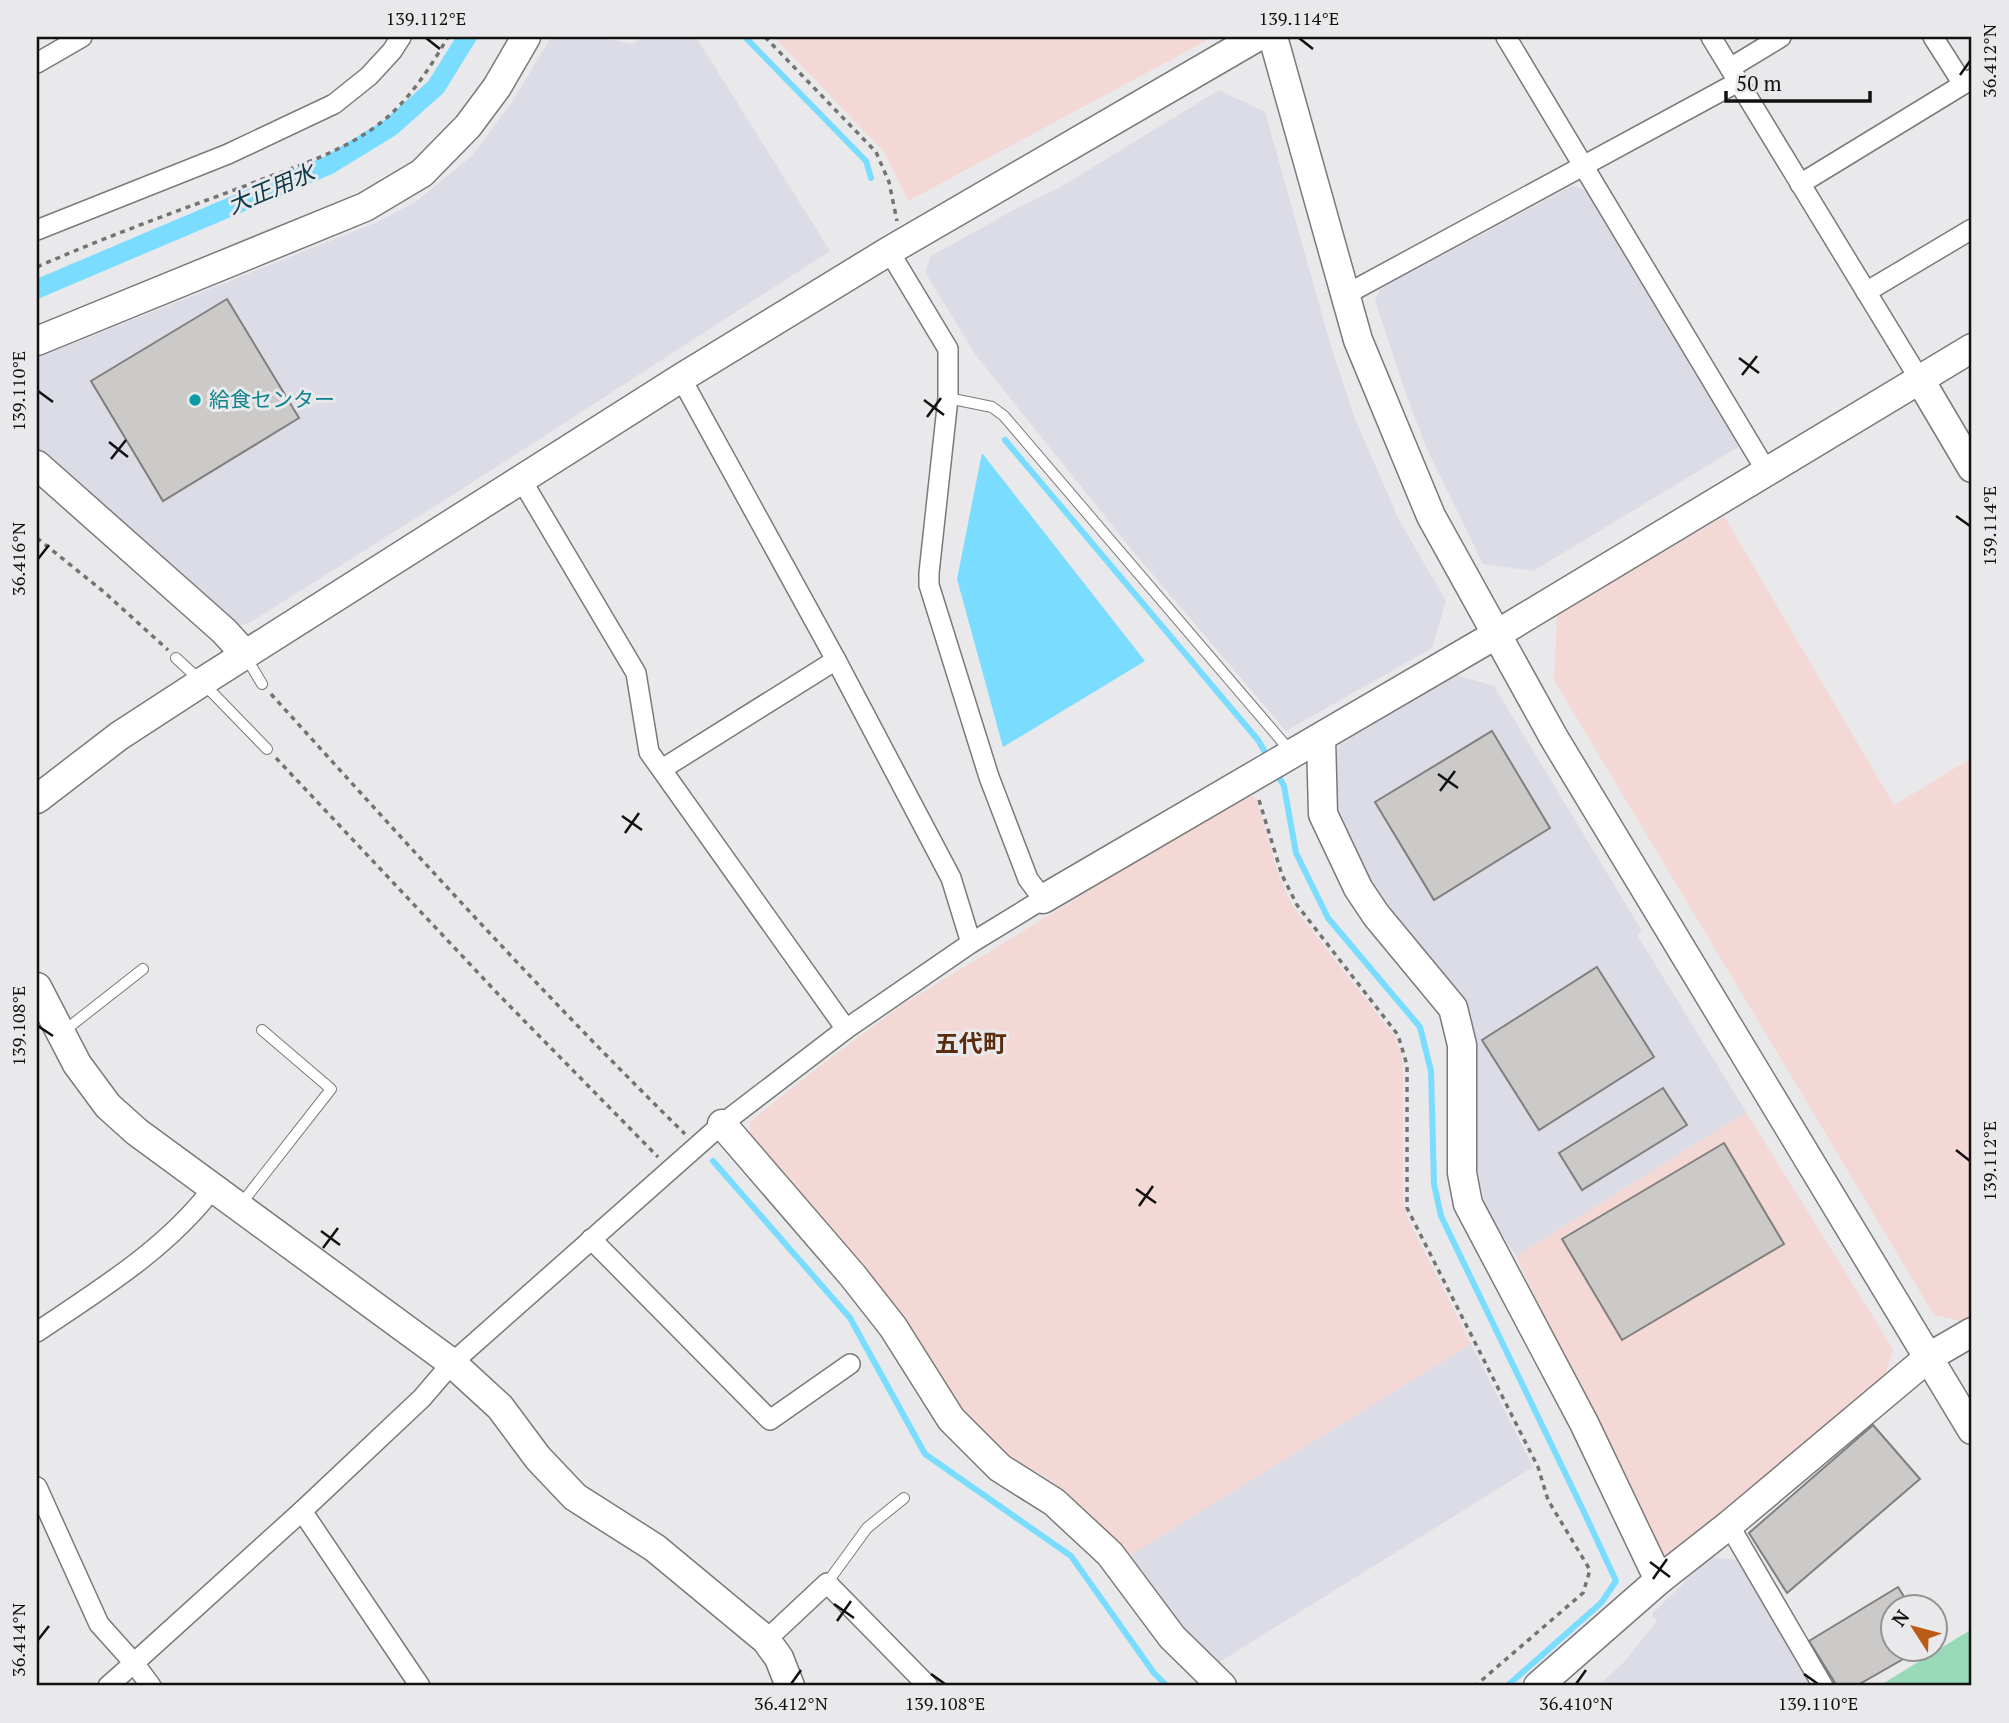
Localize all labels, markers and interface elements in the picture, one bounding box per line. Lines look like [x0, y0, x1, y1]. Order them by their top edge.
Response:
text: 139.112°E [386, 6, 466, 30]
text: 139.114°E [1259, 6, 1339, 30]
text: 36.412°N [1977, 24, 2001, 98]
scale bar [1726, 60, 1869, 104]
text: 50 m [1736, 69, 1782, 97]
water label: 大正用水 [222, 155, 322, 221]
text: 139.110°E [6, 351, 30, 431]
place label: 給食センター [209, 385, 335, 413]
marker: 給食センター [187, 392, 203, 408]
text: 139.114°E [1977, 486, 2001, 566]
text: 36.416°N [6, 522, 30, 596]
text: 139.108°E [6, 986, 30, 1066]
district label: 五代町 [935, 1027, 1007, 1059]
text: 139.112°E [1977, 1121, 2001, 1201]
north arrow [1880, 1594, 1950, 1664]
text: 36.414°N [6, 1603, 30, 1677]
text: N [1885, 1604, 1915, 1631]
text: 36.412°N [754, 1691, 828, 1715]
text: 139.108°E [905, 1691, 985, 1715]
text: 36.410°N [1539, 1691, 1613, 1715]
text: 139.110°E [1778, 1691, 1858, 1715]

